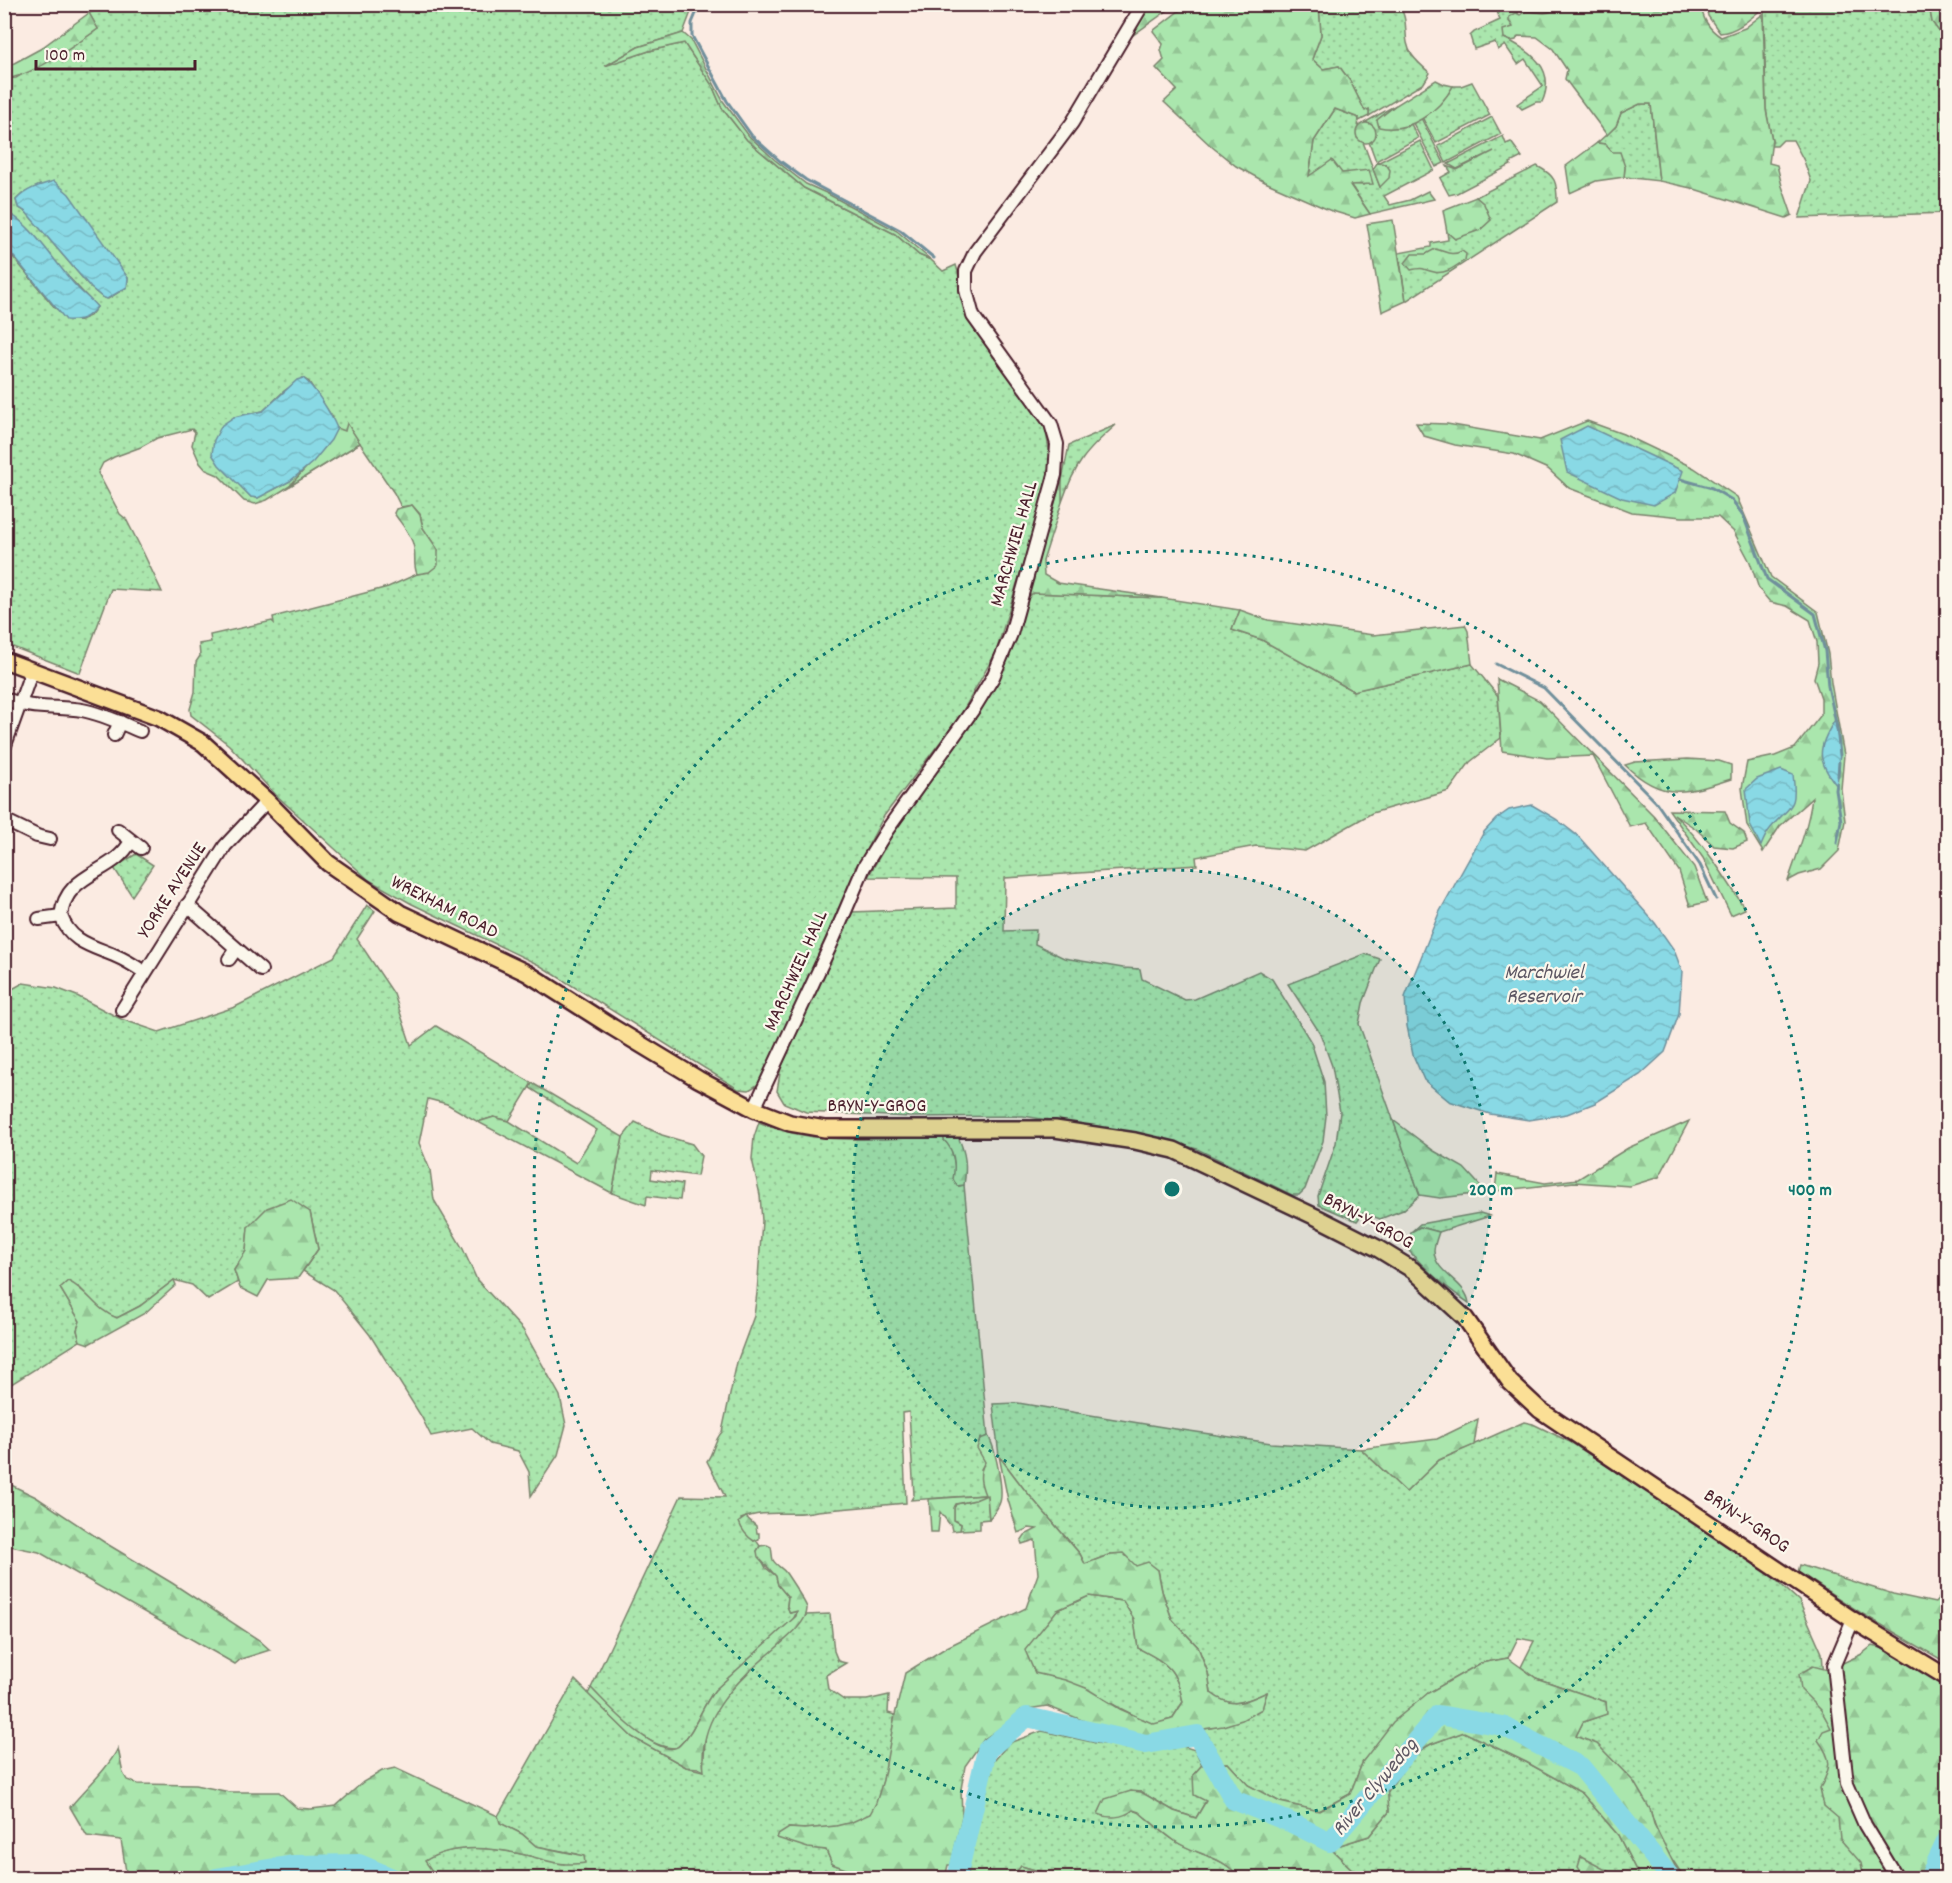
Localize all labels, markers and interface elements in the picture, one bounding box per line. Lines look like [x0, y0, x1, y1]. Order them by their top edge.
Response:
scale bar [36, 33, 195, 71]
text: 100 m [45, 44, 85, 69]
street label: MARCHWIEL HALL [984, 478, 1046, 610]
street label: YORKE AVENUE [131, 837, 215, 945]
street label: WREXHAM ROAD [385, 869, 503, 947]
street label: MARCHWIEL HALL [758, 906, 836, 1036]
water label: Marchwiel Reservoir [1504, 959, 1586, 1013]
street label: BRYN-Y-GROG [828, 1093, 926, 1121]
centre of rings [1162, 1179, 1182, 1199]
text: 200 m [1469, 1179, 1513, 1204]
text: 400 m [1788, 1179, 1832, 1204]
street label: BRYN-Y-GROG [1318, 1186, 1418, 1258]
street label: BRYN-Y-GROG [1697, 1483, 1795, 1561]
water label: River Clywedog [1326, 1732, 1426, 1843]

